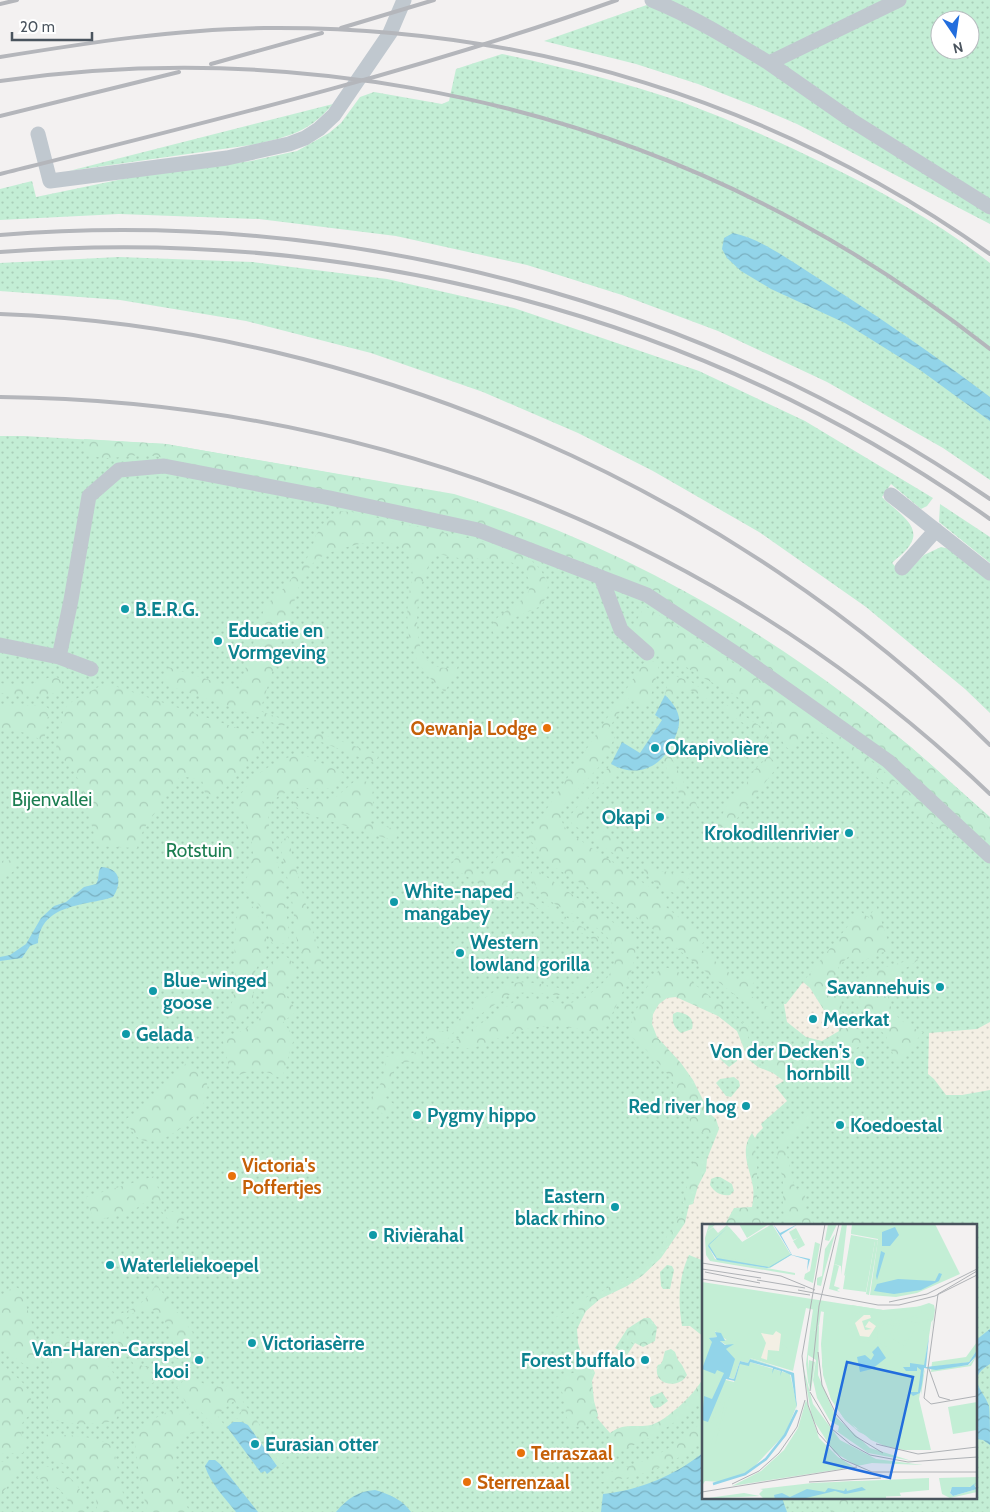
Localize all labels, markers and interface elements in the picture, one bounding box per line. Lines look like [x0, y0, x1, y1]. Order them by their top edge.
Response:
scale bar [12, 10, 92, 42]
north arrow [930, 10, 980, 60]
text: 20 m [20, 18, 55, 36]
text: N [951, 38, 965, 58]
place label: B.E.R.G. [135, 598, 199, 621]
marker: B.E.R.G. [119, 603, 131, 615]
place label: Educatie en Vormgeving [228, 619, 326, 664]
marker: Educatie en Vormgeving [212, 635, 224, 647]
place label: Oewanja Lodge [411, 717, 537, 740]
marker: Oewanja Lodge [541, 722, 553, 734]
place label: Okapivolière [665, 737, 769, 760]
marker: Okapivolière [649, 742, 661, 754]
park label: Bijenvallei [12, 788, 92, 811]
place label: Okapi [602, 806, 650, 829]
marker: Okapi [654, 811, 666, 823]
place label: Krokodillenrivier [704, 822, 840, 845]
marker: Krokodillenrivier [843, 827, 855, 839]
park label: Rotstuin [166, 839, 232, 862]
place label: White-naped mangabey [404, 880, 513, 925]
marker: White-naped mangabey [388, 896, 400, 908]
place label: Western lowland gorilla [470, 931, 591, 976]
marker: Western lowland gorilla [454, 947, 466, 959]
place label: Blue-winged goose [163, 969, 267, 1014]
place label: Savannehuis [827, 976, 930, 999]
marker: Savannehuis [934, 981, 946, 993]
marker: Blue-winged goose [147, 985, 159, 997]
place label: Meerkat [823, 1008, 890, 1031]
marker: Meerkat [807, 1013, 819, 1025]
place label: Gelada [136, 1023, 194, 1046]
marker: Gelada [120, 1028, 132, 1040]
place label: Von der Decken's hornbill [710, 1040, 850, 1085]
marker: Von der Decken's hornbill [854, 1056, 866, 1068]
place label: Red river hog [628, 1095, 736, 1118]
marker: Red river hog [740, 1100, 752, 1112]
place label: Pygmy hippo [427, 1104, 536, 1127]
marker: Pygmy hippo [411, 1109, 423, 1121]
place label: Koedoestal [850, 1114, 942, 1137]
marker: Koedoestal [834, 1119, 846, 1131]
place label: Victoria's Poffertjes [242, 1154, 322, 1199]
marker: Victoria's Poffertjes [226, 1170, 238, 1182]
place label: Eastern black rhino [515, 1185, 605, 1230]
marker: Eastern black rhino [609, 1201, 621, 1213]
place label: Rivièrahal [383, 1224, 464, 1247]
inset map [702, 1224, 978, 1500]
marker: Rivièrahal [367, 1229, 379, 1241]
place label: Waterleliekoepel [120, 1254, 259, 1277]
marker: Waterleliekoepel [104, 1259, 116, 1271]
place label: Victoriasèrre [262, 1332, 365, 1355]
marker: Victoriasèrre [246, 1337, 258, 1349]
place label: Van-Haren-Carspel kooi [32, 1338, 189, 1383]
place label: Forest buffalo [521, 1349, 635, 1372]
marker: Van-Haren-Carspel kooi [193, 1354, 205, 1366]
marker: Forest buffalo [639, 1354, 651, 1366]
place label: Eurasian otter [265, 1433, 379, 1456]
marker: Eurasian otter [249, 1438, 261, 1450]
place label: Terraszaal [531, 1442, 613, 1465]
marker: Terraszaal [515, 1447, 527, 1459]
place label: Sterrenzaal [477, 1471, 570, 1494]
marker: Sterrenzaal [461, 1476, 473, 1488]

